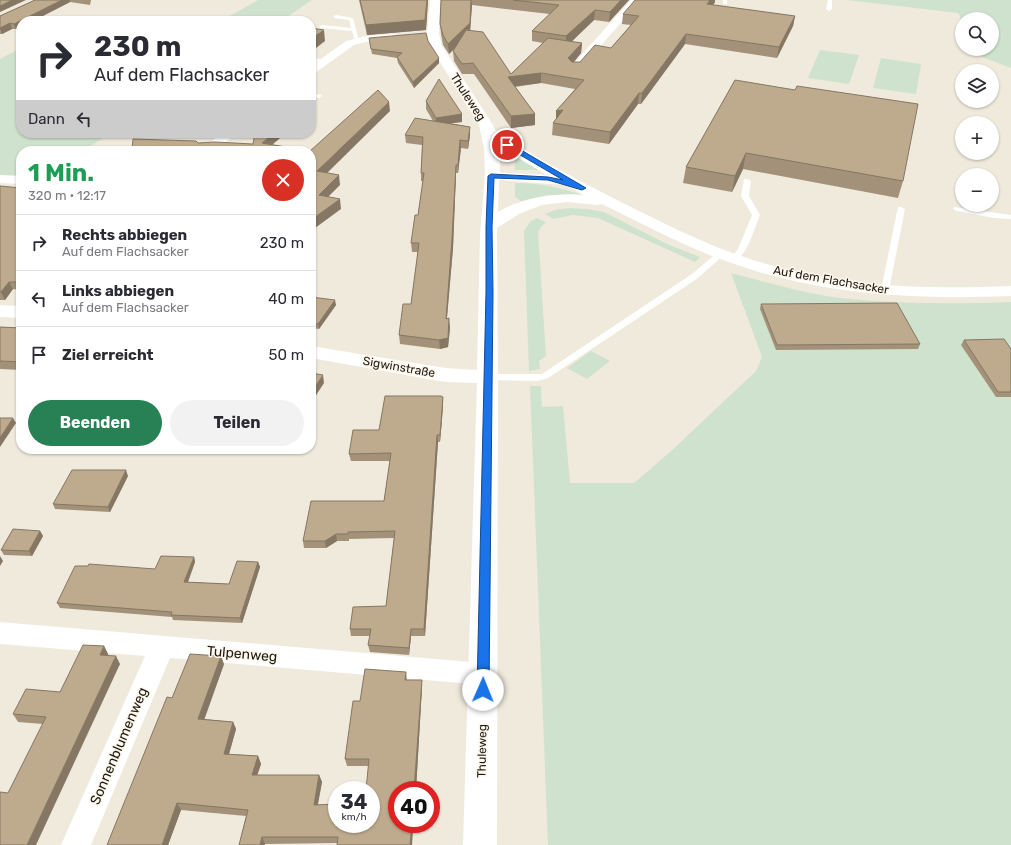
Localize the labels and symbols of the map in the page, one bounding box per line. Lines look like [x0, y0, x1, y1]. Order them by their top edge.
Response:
street label: Thuleweg [447, 71, 489, 123]
pin [490, 128, 524, 162]
street label: Auf dem Flachsacker [772, 263, 890, 297]
street label: Sigwinstraße [362, 354, 436, 380]
street label: Tulpenweg [206, 642, 278, 666]
position arrow [462, 669, 504, 711]
street label: Sonnenblumenweg [87, 685, 151, 807]
street label: Thuleweg [475, 724, 489, 778]
speed limit sign: 40 [388, 781, 440, 833]

